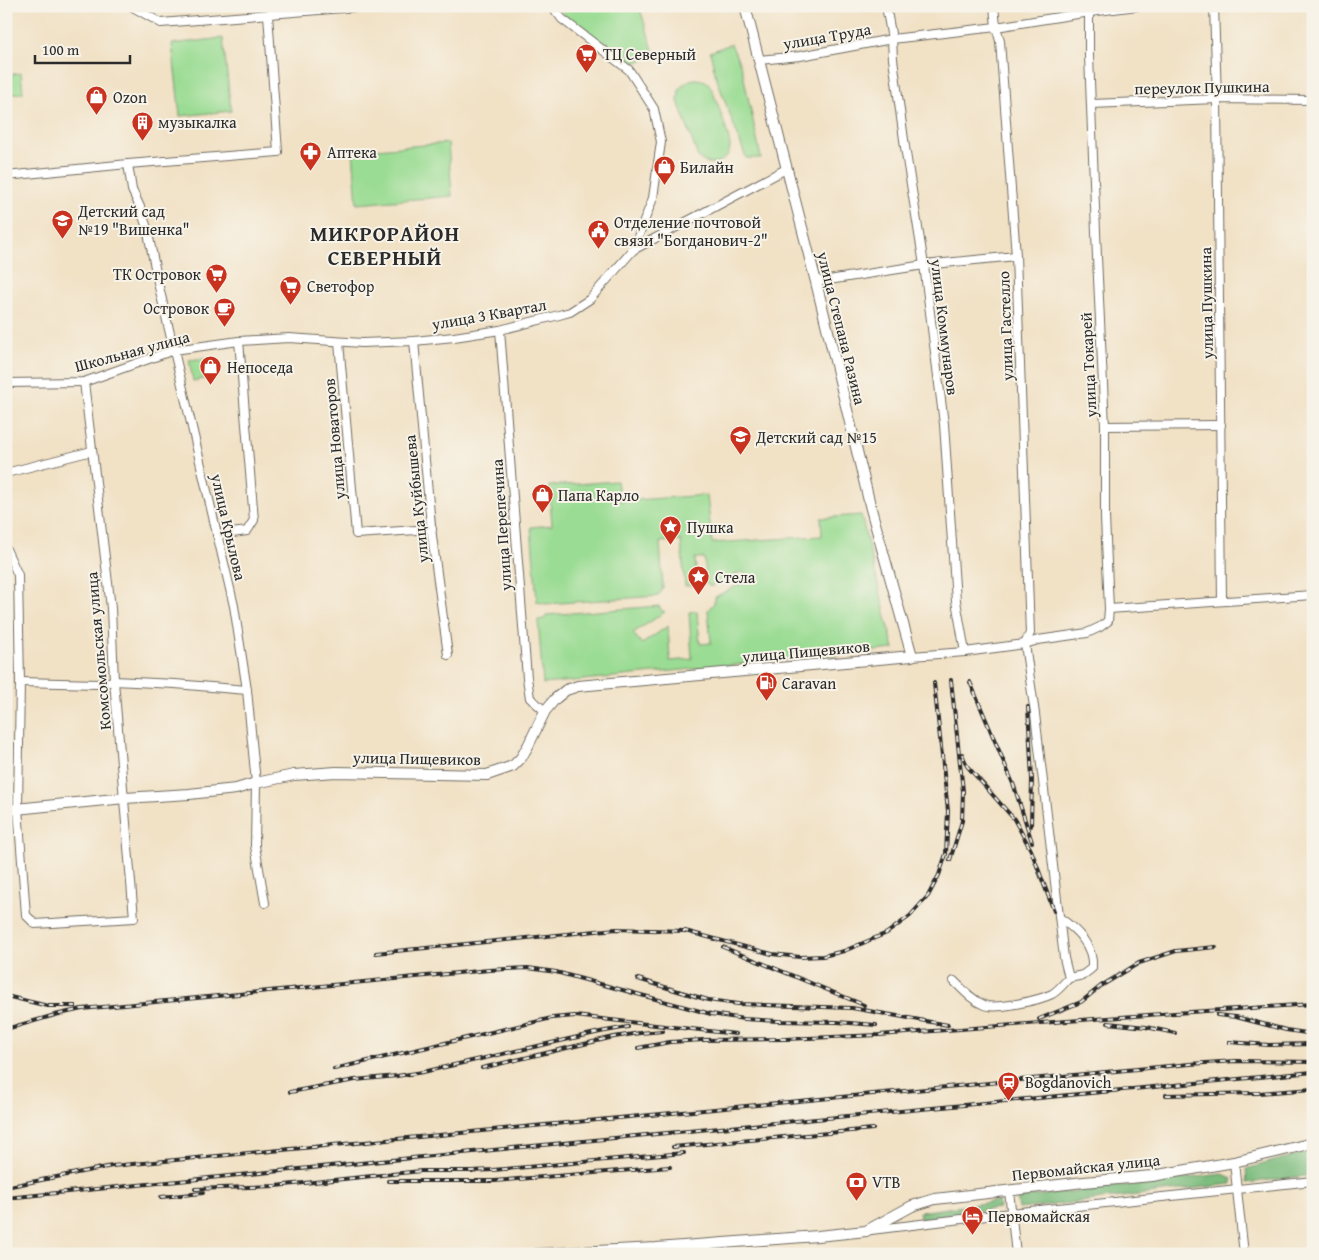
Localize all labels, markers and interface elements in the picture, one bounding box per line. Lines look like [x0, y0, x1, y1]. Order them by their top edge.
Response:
street label: улица Труда [780, 16, 873, 56]
scale bar [35, 32, 130, 64]
text: 100 m [42, 39, 80, 60]
supermarket icon: ТЦ Северный [575, 42, 599, 73]
place label: ТЦ Северный [603, 42, 696, 66]
street label: переулок Пушкина [1134, 74, 1270, 100]
shop icon: Ozon [85, 85, 109, 116]
place label: Ozon [113, 85, 147, 109]
building icon: музыкалка [130, 110, 154, 141]
place label: музыкалка [158, 110, 237, 134]
pharmacy icon: Аптека [299, 140, 323, 171]
place label: Аптека [327, 140, 377, 164]
shop icon: Билайн [652, 155, 676, 186]
place label: Билайн [680, 155, 734, 179]
place label: Детский сад №19 "Вишенка" [77, 199, 190, 241]
school or university icon: Детский сад №19 "Вишенка" [50, 208, 74, 239]
place label: Отделение почтовой связи "Богданович-2" [614, 210, 768, 252]
district label: МИКРОРАЙОН СЕВЕРНЫЙ [310, 218, 460, 273]
public building icon: Отделение почтовой связи "Богданович-2" [586, 219, 610, 250]
street label: улица Пушкина [1193, 246, 1219, 360]
street label: улица Степана Разина [811, 248, 873, 408]
street label: улица Коммунаров [925, 256, 965, 397]
place label: ТК Островок [113, 262, 202, 286]
supermarket icon: ТК Островок [205, 262, 229, 293]
street label: улица Гастелло [991, 271, 1019, 382]
supermarket icon: Светофор [279, 274, 303, 305]
place label: Светофор [307, 274, 375, 298]
street label: улица 3 Квартал [429, 292, 548, 336]
place label: Островок [143, 296, 210, 320]
cafe icon: Островок [213, 296, 237, 327]
street label: улица Токарей [1073, 311, 1103, 419]
street label: Школьная улица [72, 324, 192, 378]
shop icon: Непоседа [199, 355, 223, 386]
place label: Непоседа [227, 355, 294, 379]
street label: улица Новаторов [317, 377, 351, 502]
school or university icon: Детский сад №15 [728, 425, 752, 456]
place label: Детский сад №15 [755, 425, 877, 449]
street label: улица Куйбышева [397, 433, 435, 565]
street label: улица Перепечина [484, 458, 518, 593]
street label: улица Крылова [205, 470, 253, 583]
shop icon: Папа Карло [530, 483, 554, 514]
place label: Папа Карло [558, 483, 639, 507]
place icon: Пушка [659, 515, 683, 546]
place label: Пушка [687, 515, 734, 539]
place icon: Стела [687, 565, 711, 596]
place label: Стела [715, 565, 756, 589]
street label: Комсомольская улица [79, 571, 117, 731]
street label: улица Пищевиков [740, 633, 871, 669]
fuel station icon: Caravan [754, 671, 778, 702]
place label: Caravan [782, 671, 836, 695]
street label: улица Пищевиков [352, 745, 481, 771]
station icon: Bogdanovich [997, 1070, 1021, 1101]
place label: Bogdanovich [1025, 1070, 1111, 1094]
street label: Первомайская улица [1011, 1147, 1162, 1187]
bank icon: VTB [844, 1170, 868, 1201]
place label: VTB [872, 1170, 901, 1194]
hotel icon: Первомайская [960, 1204, 984, 1235]
place label: Первомайская [988, 1204, 1090, 1228]

